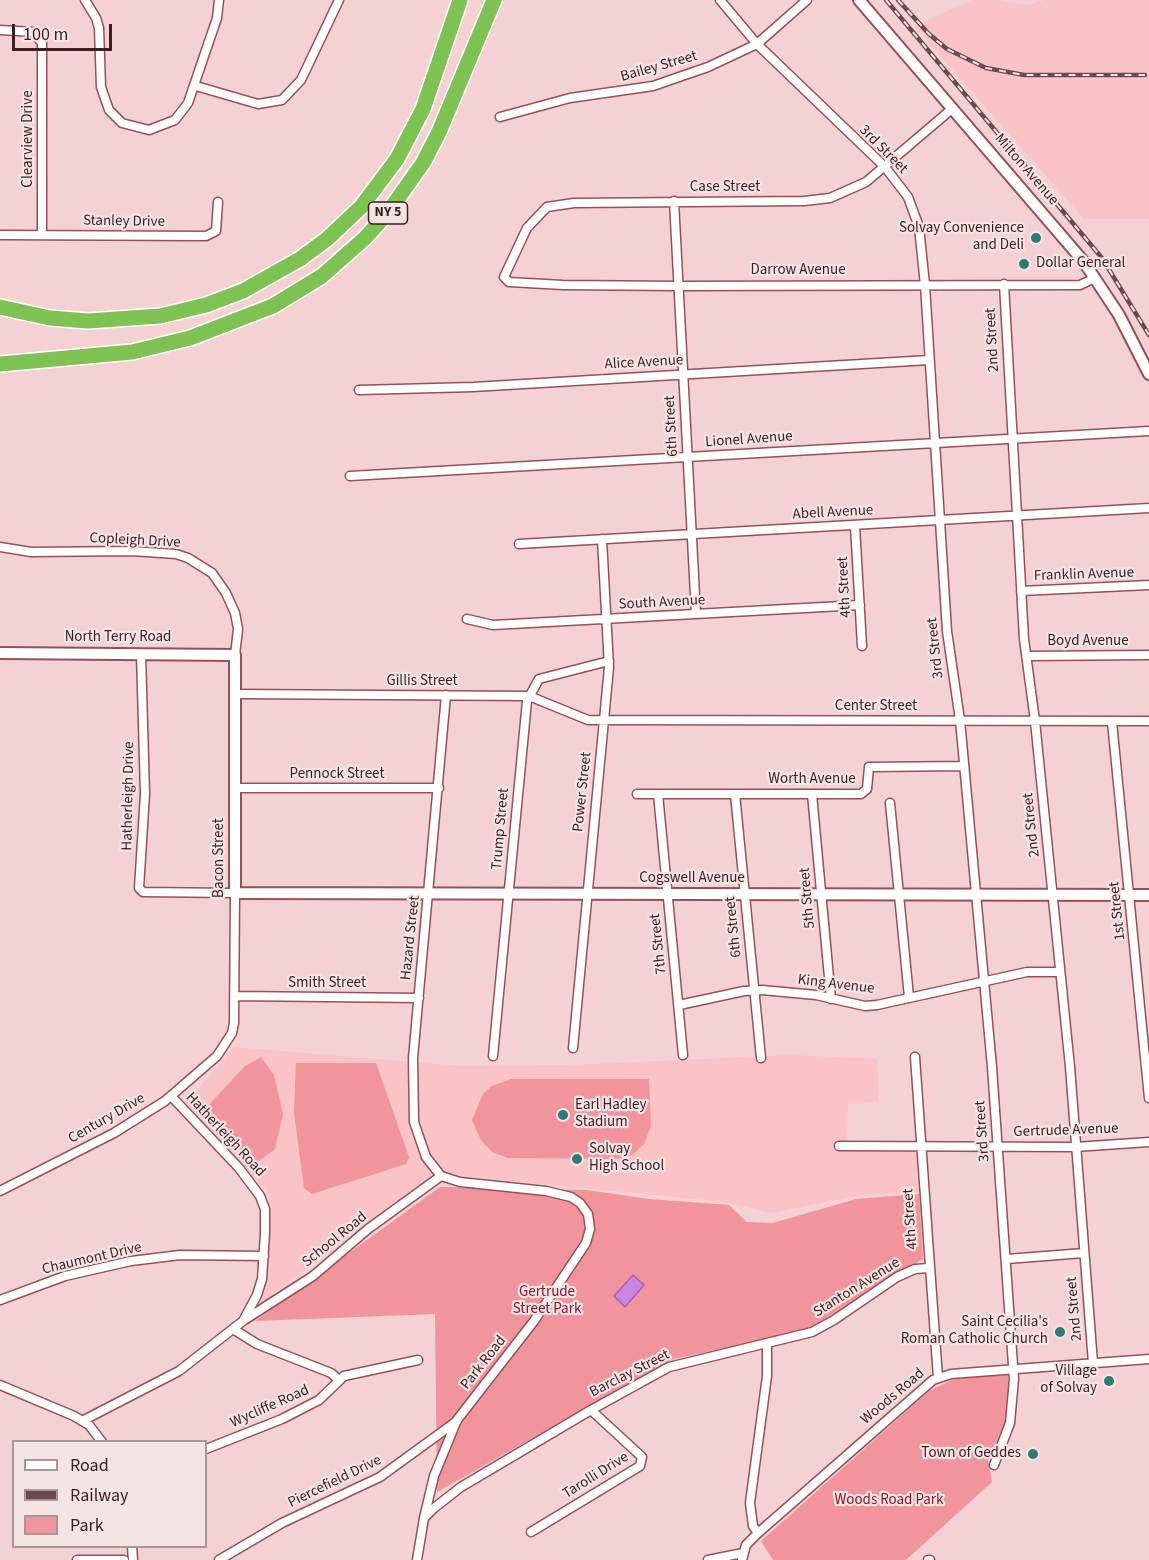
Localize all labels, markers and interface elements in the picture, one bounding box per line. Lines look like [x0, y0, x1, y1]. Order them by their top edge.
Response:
scale bar [15, 12, 116, 50]
text: 100 m [23, 22, 68, 47]
street label: Bailey Street [619, 47, 699, 87]
street label: Clearview Drive [20, 90, 38, 188]
street label: 3rd Street [855, 122, 911, 178]
street label: Milton Avenue [990, 131, 1062, 209]
street label: Case Street [690, 179, 760, 197]
road number: NY 5 [368, 202, 408, 224]
street label: Stanley Drive [83, 212, 165, 232]
place label: Solvay Convenience and Deli [899, 220, 1024, 255]
marker: Solvay Convenience and Deli [1029, 231, 1043, 245]
place label: Dollar General [1036, 255, 1125, 273]
marker: Dollar General [1017, 257, 1031, 271]
street label: Darrow Avenue [750, 262, 846, 280]
street label: 2nd Street [982, 307, 1004, 373]
street label: Alice Avenue [604, 352, 684, 374]
street label: 6th Street [661, 395, 683, 457]
street label: Lionel Avenue [705, 428, 793, 452]
street label: Abell Avenue [792, 502, 874, 524]
street label: Copleigh Drive [89, 530, 181, 552]
street label: 4th Street [834, 556, 856, 618]
street label: Franklin Avenue [1034, 564, 1134, 586]
street label: South Avenue [618, 592, 706, 614]
street label: 3rd Street [924, 617, 948, 679]
street label: North Terry Road [65, 629, 171, 647]
street label: Boyd Avenue [1047, 633, 1129, 651]
street label: Gillis Street [386, 673, 458, 691]
street label: Center Street [835, 698, 917, 716]
street label: Hatherleigh Drive [119, 741, 139, 851]
street label: Power Street [570, 751, 596, 833]
street label: Pennock Street [290, 766, 384, 784]
street label: Worth Avenue [768, 771, 856, 789]
street label: Trump Street [488, 787, 514, 871]
street label: 2nd Street [1020, 792, 1044, 858]
street label: Bacon Street [211, 818, 229, 898]
street label: 5th Street [796, 867, 820, 929]
street label: Cogswell Avenue [639, 870, 745, 888]
street label: 1st Street [1106, 881, 1130, 941]
street label: Hazard Street [398, 895, 424, 981]
street label: 6th Street [722, 896, 746, 958]
street label: 7th Street [647, 913, 671, 975]
street label: King Avenue [797, 971, 875, 999]
street label: Smith Street [288, 975, 366, 993]
street label: Hatherleigh Road [181, 1089, 269, 1181]
street label: Century Drive [65, 1090, 149, 1148]
place label: Earl Hadley Stadium [575, 1097, 647, 1132]
street label: 3rd Street [972, 1100, 994, 1162]
marker: Earl Hadley Stadium [556, 1108, 570, 1122]
street label: Gertrude Avenue [1013, 1120, 1119, 1142]
place label: Solvay High School [589, 1141, 664, 1176]
marker: Solvay High School [570, 1152, 584, 1166]
street label: 4th Street [900, 1188, 922, 1250]
street label: School Road [299, 1208, 371, 1272]
street label: Chaumont Drive [40, 1239, 144, 1279]
street label: Stanton Avenue [810, 1254, 904, 1322]
street label: 2nd Street [1063, 1276, 1087, 1342]
park label: Gertrude Street Park [513, 1284, 581, 1319]
place label: Saint Cecilia's Roman Catholic Church [901, 1314, 1048, 1349]
marker: Saint Cecilia's Roman Catholic Church [1053, 1325, 1067, 1339]
street label: Park Road [457, 1333, 511, 1393]
street label: Barclay Street [587, 1346, 673, 1402]
place label: Village of Solvay [1040, 1363, 1097, 1398]
street label: Woods Road [857, 1365, 929, 1429]
marker: Village of Solvay [1102, 1374, 1116, 1388]
street label: Wycliffe Road [228, 1382, 312, 1432]
legend [12, 1440, 207, 1548]
place label: Town of Geddes [921, 1445, 1021, 1463]
marker: Town of Geddes [1026, 1447, 1040, 1461]
street label: Tarolli Drive [560, 1449, 632, 1503]
street label: Piercefield Drive [285, 1452, 385, 1512]
text: Road [70, 1453, 109, 1478]
text: Railway [70, 1483, 129, 1508]
park label: Woods Road Park [835, 1492, 943, 1510]
text: Park [70, 1513, 104, 1538]

